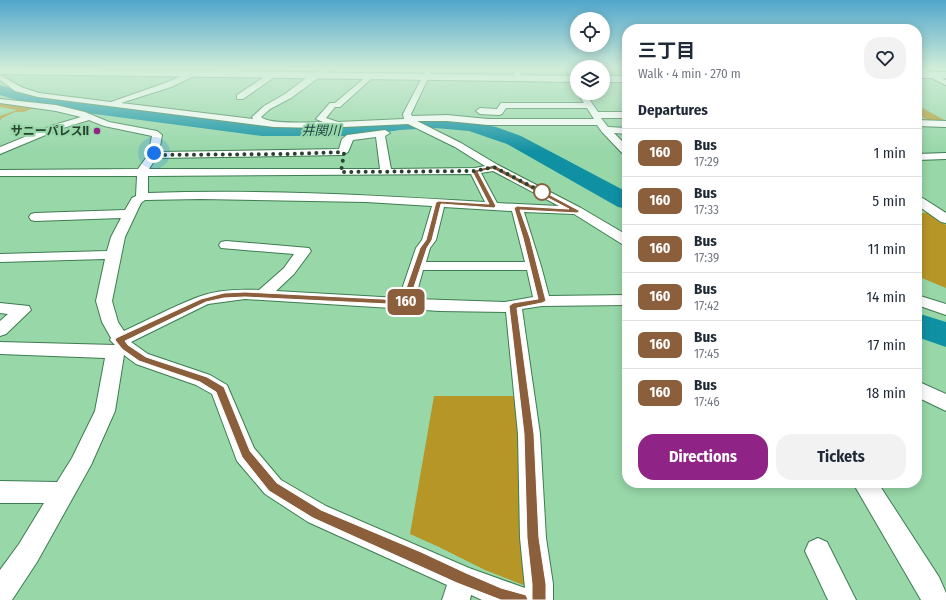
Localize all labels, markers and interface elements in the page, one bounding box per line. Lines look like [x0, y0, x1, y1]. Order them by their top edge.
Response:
map controls [570, 12, 610, 100]
button: locate [570, 12, 610, 52]
button: heart [864, 37, 906, 79]
text: 三丁目 [638, 39, 695, 62]
button: layers [570, 60, 610, 100]
text: Walk · 4 min · 270 m [638, 66, 741, 81]
text: Departures [638, 101, 708, 119]
water label: 井関川 [301, 123, 342, 138]
place label: サニーパレスII [11, 124, 89, 138]
marker: サニーパレスII [92, 126, 102, 136]
text: Bus [694, 136, 717, 154]
your location [144, 143, 164, 163]
text: 160 [650, 144, 670, 161]
text: 1 min [873, 144, 906, 162]
text: 17:29 [694, 154, 719, 169]
unlabelled marker [533, 183, 551, 201]
text: Bus [694, 184, 717, 202]
text: 160 [650, 192, 670, 209]
text: 5 min [872, 192, 906, 210]
text: 17:33 [694, 202, 719, 217]
text: Bus [694, 232, 717, 250]
text: 160 [650, 240, 670, 257]
text: 11 min [868, 240, 906, 258]
text: 17:39 [694, 250, 719, 265]
text: Bus [694, 280, 717, 298]
text: 160 [650, 288, 670, 305]
text: 14 min [866, 288, 906, 306]
line badge: 160 [383, 289, 429, 315]
text: 160 [396, 293, 416, 310]
text: 17:42 [694, 298, 719, 313]
text: Bus [694, 328, 717, 346]
text: 160 [650, 336, 670, 353]
text: 17 min [867, 336, 906, 354]
text: 17:45 [694, 346, 719, 361]
text: Bus [694, 376, 717, 394]
text: 160 [650, 384, 670, 401]
text: 18 min [866, 384, 906, 402]
text: 17:46 [694, 394, 720, 409]
button: Directions [638, 434, 768, 480]
button: Tickets [776, 434, 906, 480]

